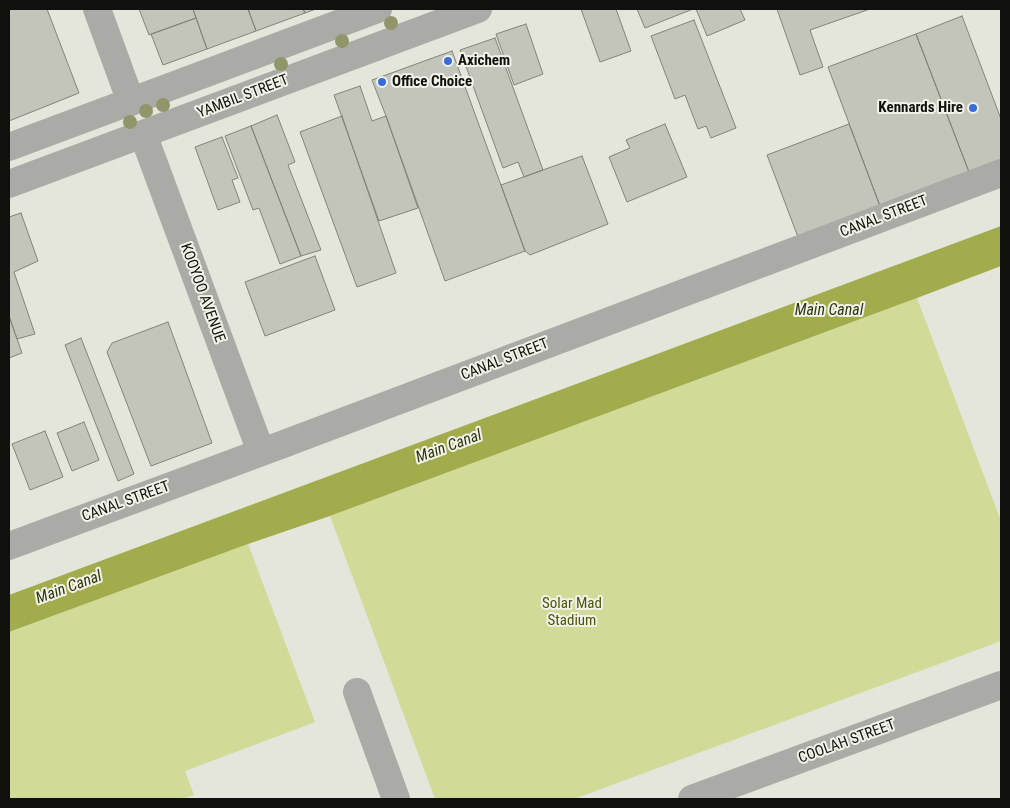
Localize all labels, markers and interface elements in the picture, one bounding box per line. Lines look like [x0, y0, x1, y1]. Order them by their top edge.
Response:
place label: Axichem [458, 52, 510, 70]
marker: Axichem [442, 55, 454, 67]
street label: YAMBIL STREET [195, 71, 291, 123]
place label: Office Choice [392, 73, 472, 91]
marker: Office Choice [376, 76, 388, 88]
place label: Kennards Hire [878, 99, 963, 117]
marker: Kennards Hire [967, 102, 979, 114]
street label: CANAL STREET [838, 192, 930, 242]
street label: KOOYOO AVENUE [176, 241, 228, 345]
water label: Main Canal [795, 301, 863, 321]
street label: CANAL STREET [459, 335, 551, 385]
water label: Main Canal [413, 426, 485, 468]
street label: CANAL STREET [80, 478, 172, 526]
water label: Main Canal [33, 567, 105, 609]
park label: Solar Mad Stadium [542, 595, 602, 630]
street label: COOLAH STREET [796, 716, 898, 768]

